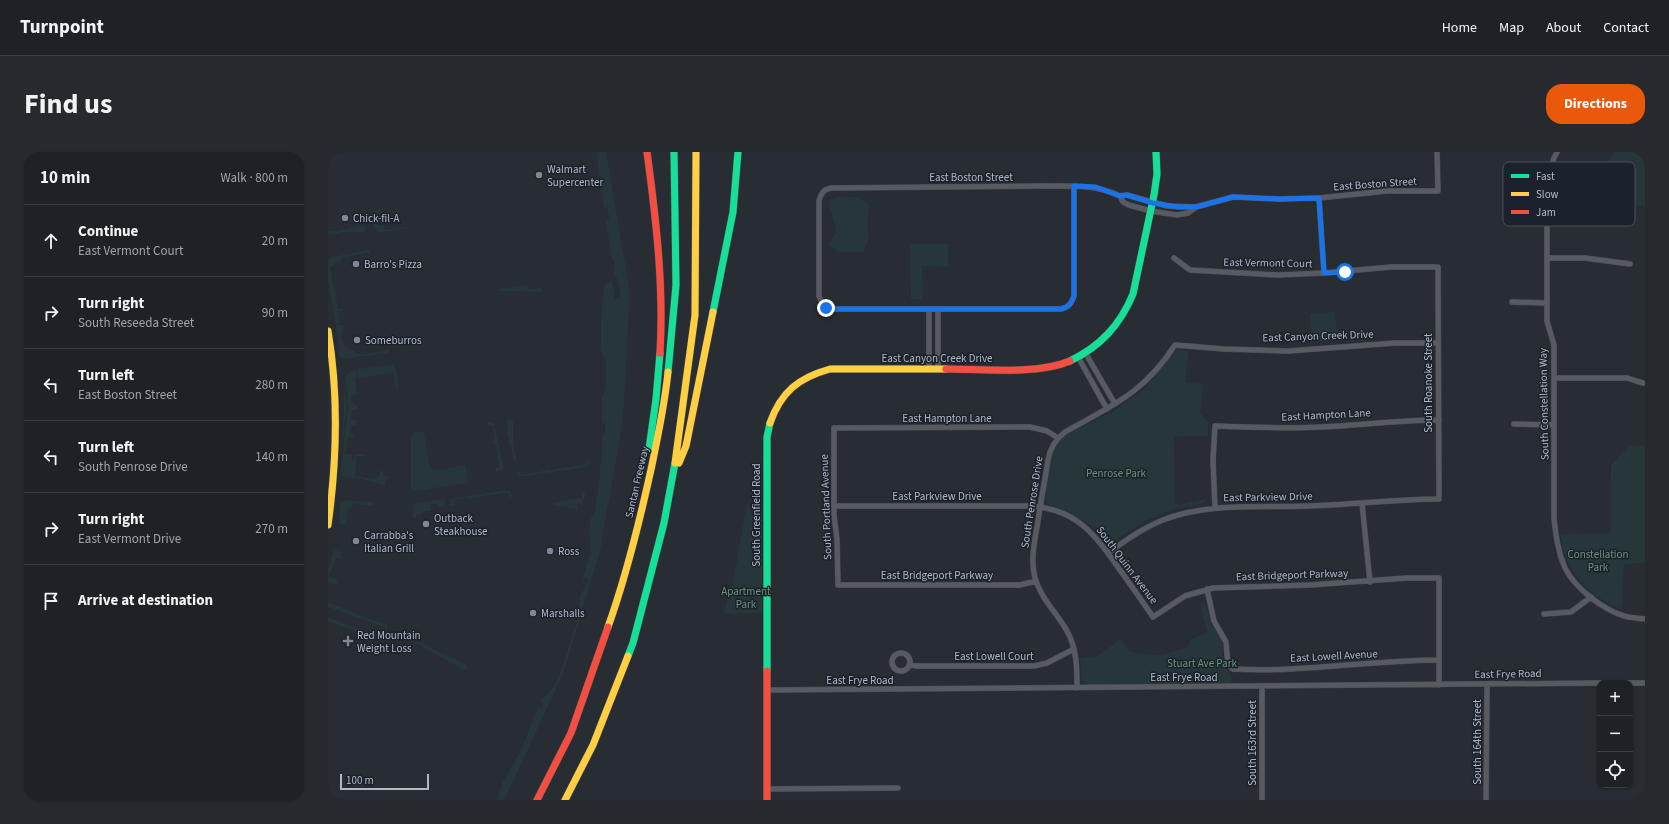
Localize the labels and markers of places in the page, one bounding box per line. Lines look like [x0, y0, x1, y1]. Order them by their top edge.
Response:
place label: Walmart Supercenter [547, 162, 603, 190]
marker: Walmart Supercenter [534, 170, 544, 180]
place label: Chick-fil-A [353, 211, 400, 226]
marker: Chick-fil-A [340, 213, 350, 223]
place label: Barro's Pizza [364, 257, 422, 272]
marker: Barro's Pizza [351, 259, 361, 269]
place label: Someburros [365, 333, 422, 348]
marker: Someburros [352, 335, 362, 345]
place label: Outback Steakhouse [434, 511, 488, 539]
marker: Outback Steakhouse [421, 519, 431, 529]
place label: Carrabba's Italian Grill [364, 528, 414, 556]
marker: Carrabba's Italian Grill [351, 536, 361, 546]
place label: Ross [558, 544, 580, 559]
marker: Ross [545, 546, 555, 556]
place label: Marshalls [541, 606, 585, 621]
marker: Marshalls [528, 608, 538, 618]
place label: Red Mountain Weight Loss [357, 628, 421, 656]
marker: Red Mountain Weight Loss [342, 635, 354, 647]

